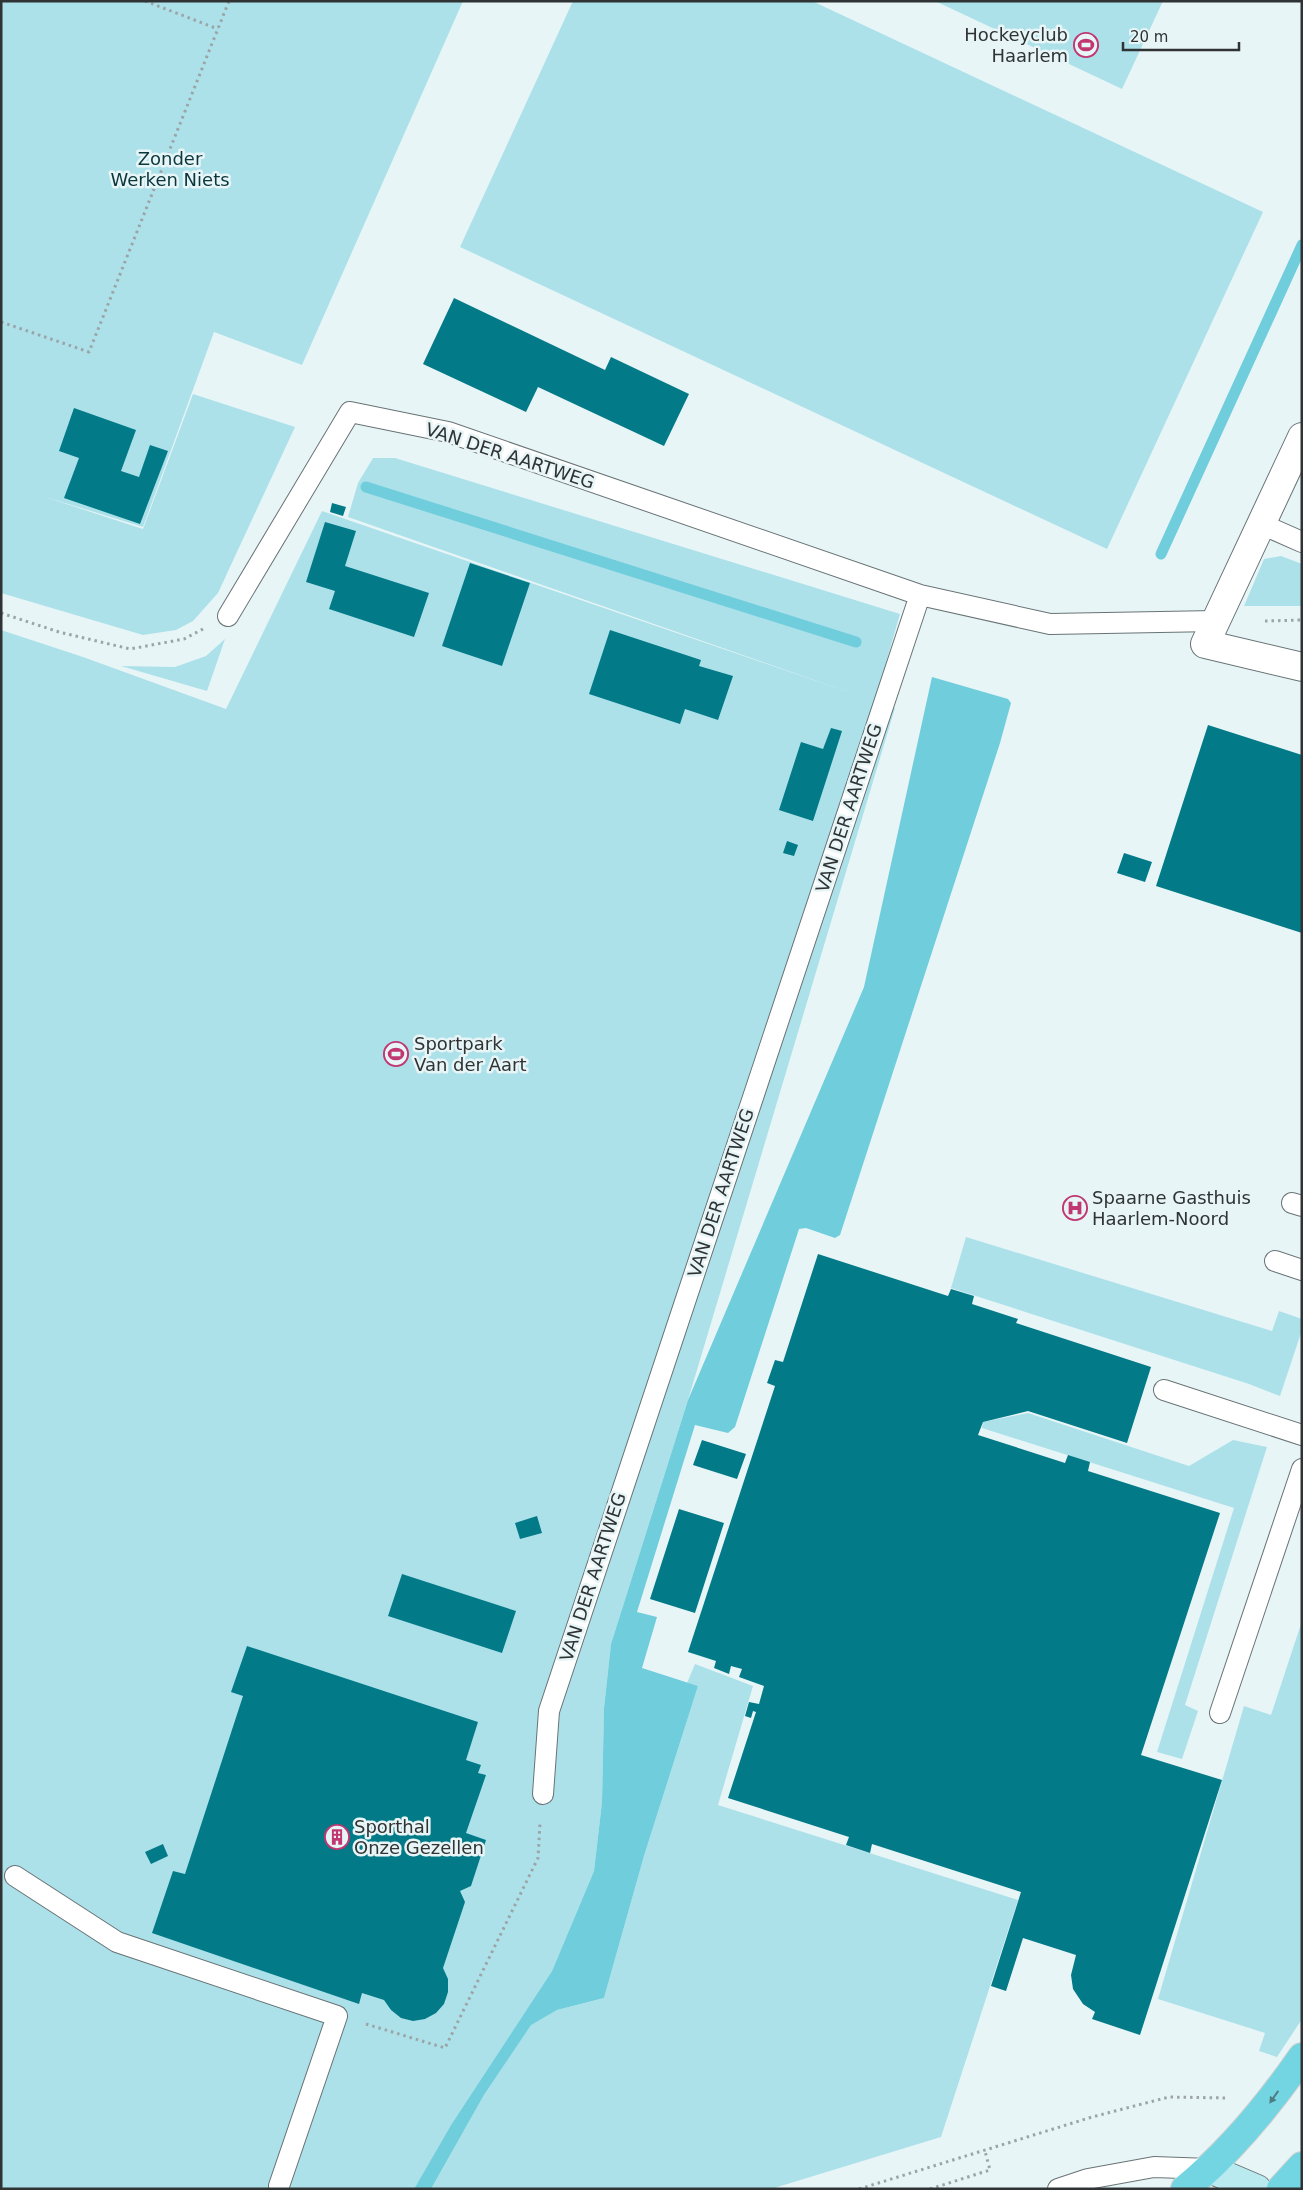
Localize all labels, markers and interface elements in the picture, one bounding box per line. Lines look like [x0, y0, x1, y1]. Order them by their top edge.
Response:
scale bar [1123, 20, 1239, 52]
place label: Hockeyclub Haarlem [964, 24, 1068, 66]
text: 20 m [1130, 28, 1168, 46]
sports icon: Hockeyclub Haarlem [1073, 32, 1099, 58]
park label: Zonder Werken Niets [110, 148, 230, 190]
street label: VAN DER AARTWEG [423, 418, 597, 493]
street label: VAN DER AARTWEG [811, 721, 886, 895]
place label: Sportpark Van der Aart [414, 1033, 527, 1075]
sports icon: Sportpark Van der Aart [383, 1041, 409, 1067]
street label: VAN DER AARTWEG [683, 1106, 758, 1280]
place label: Spaarne Gasthuis Haarlem-Noord [1092, 1187, 1251, 1229]
hospital icon: Spaarne Gasthuis Haarlem-Noord [1062, 1195, 1088, 1221]
street label: VAN DER AARTWEG [555, 1490, 630, 1664]
place label: Sporthal Onze Gezellen [354, 1816, 484, 1858]
building icon: Sporthal Onze Gezellen [324, 1824, 350, 1850]
one-way arrow [1269, 2090, 1279, 2104]

